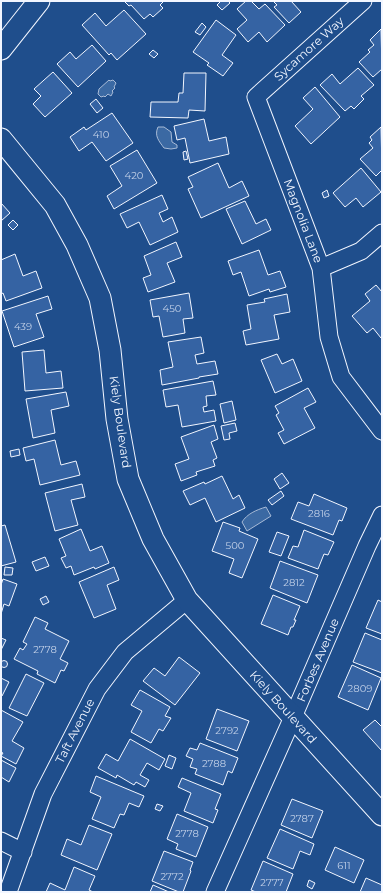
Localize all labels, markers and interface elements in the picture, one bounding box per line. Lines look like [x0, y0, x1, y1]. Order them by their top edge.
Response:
street label: Sycamore Way [271, 13, 347, 84]
house number: 410 [93, 128, 110, 141]
house number: 420 [125, 169, 144, 182]
street label: Magnolia Lane [281, 177, 326, 265]
house number: 450 [163, 302, 182, 315]
house number: 439 [14, 320, 32, 333]
street label: Kiely Boulevard [107, 375, 134, 469]
house number: 2816 [308, 507, 330, 520]
house number: 500 [226, 539, 245, 552]
house number: 2812 [283, 576, 305, 589]
street label: Forbes Avenue [293, 616, 342, 704]
house number: 2778 [33, 643, 57, 656]
street label: Kiely Boulevard [247, 667, 320, 746]
house number: 2809 [348, 682, 372, 695]
street label: Taft Avenue [52, 696, 97, 766]
house number: 2792 [215, 724, 239, 737]
house number: 2788 [202, 757, 226, 770]
house number: 2787 [290, 812, 314, 825]
house number: 2778 [175, 827, 199, 840]
house number: 611 [337, 859, 351, 872]
house number: 2772 [160, 870, 184, 883]
house number: 2777 [260, 876, 284, 889]

